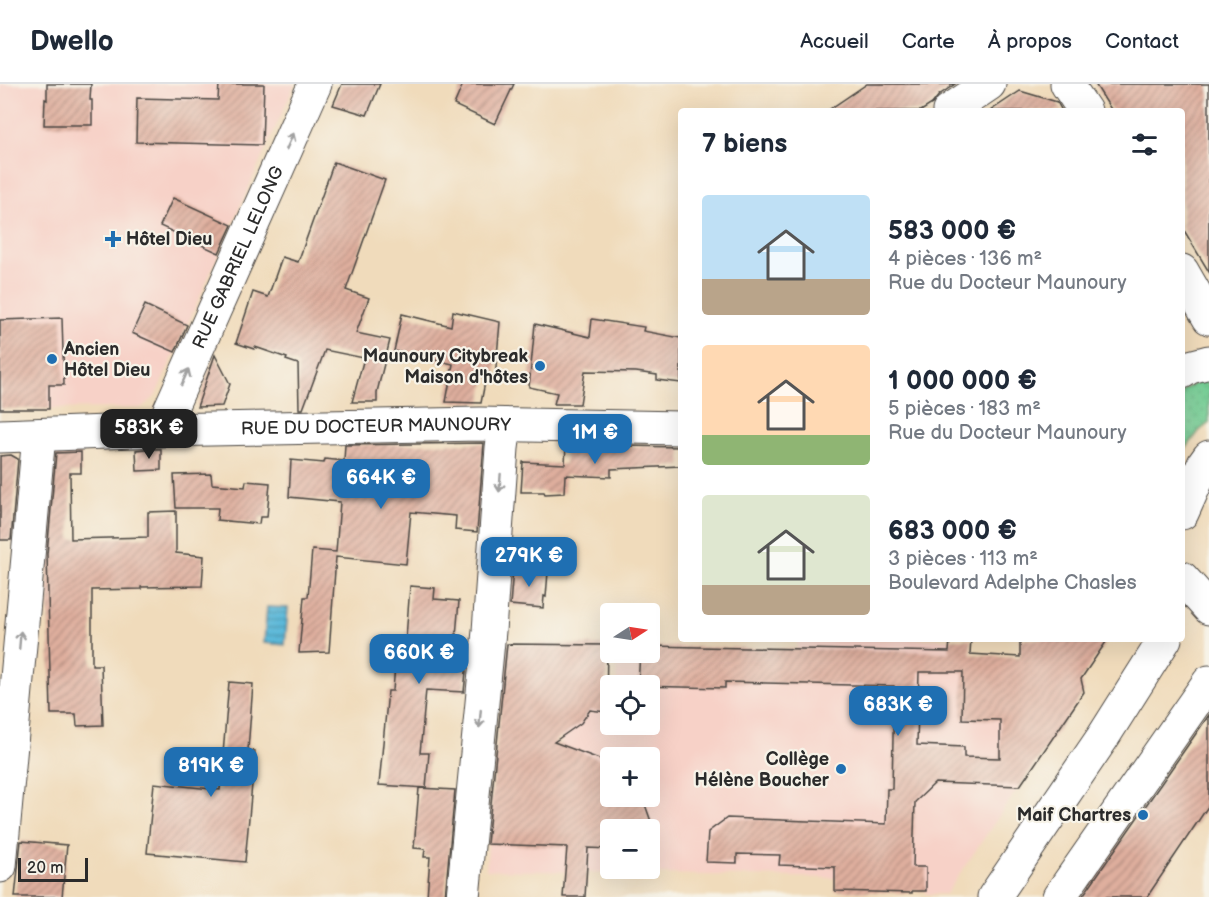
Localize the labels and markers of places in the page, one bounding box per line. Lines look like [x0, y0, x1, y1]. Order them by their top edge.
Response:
place label: Hôtel Dieu [126, 229, 212, 250]
marker: Hôtel Dieu [104, 230, 122, 248]
place label: Ancien Hôtel Dieu [63, 339, 150, 381]
place label: Maunoury Citybreak Maison d'hôtes [363, 346, 529, 388]
marker: Ancien Hôtel Dieu [45, 352, 59, 366]
marker: Maunoury Citybreak Maison d'hôtes [533, 359, 547, 373]
pin: 583K € [100, 409, 198, 460]
pin: 1M € [559, 414, 631, 465]
pin: 664K € [332, 459, 430, 510]
pin: 279K € [480, 537, 578, 588]
pin: 660K € [370, 634, 468, 685]
pin: 683K € [849, 686, 947, 737]
pin: 819K € [162, 747, 260, 798]
place label: Collège Hélène Boucher [694, 749, 830, 791]
marker: Collège Hélène Boucher [834, 762, 848, 776]
place label: Maif Chartres [1017, 805, 1131, 826]
marker: Maif Chartres [1136, 808, 1150, 822]

